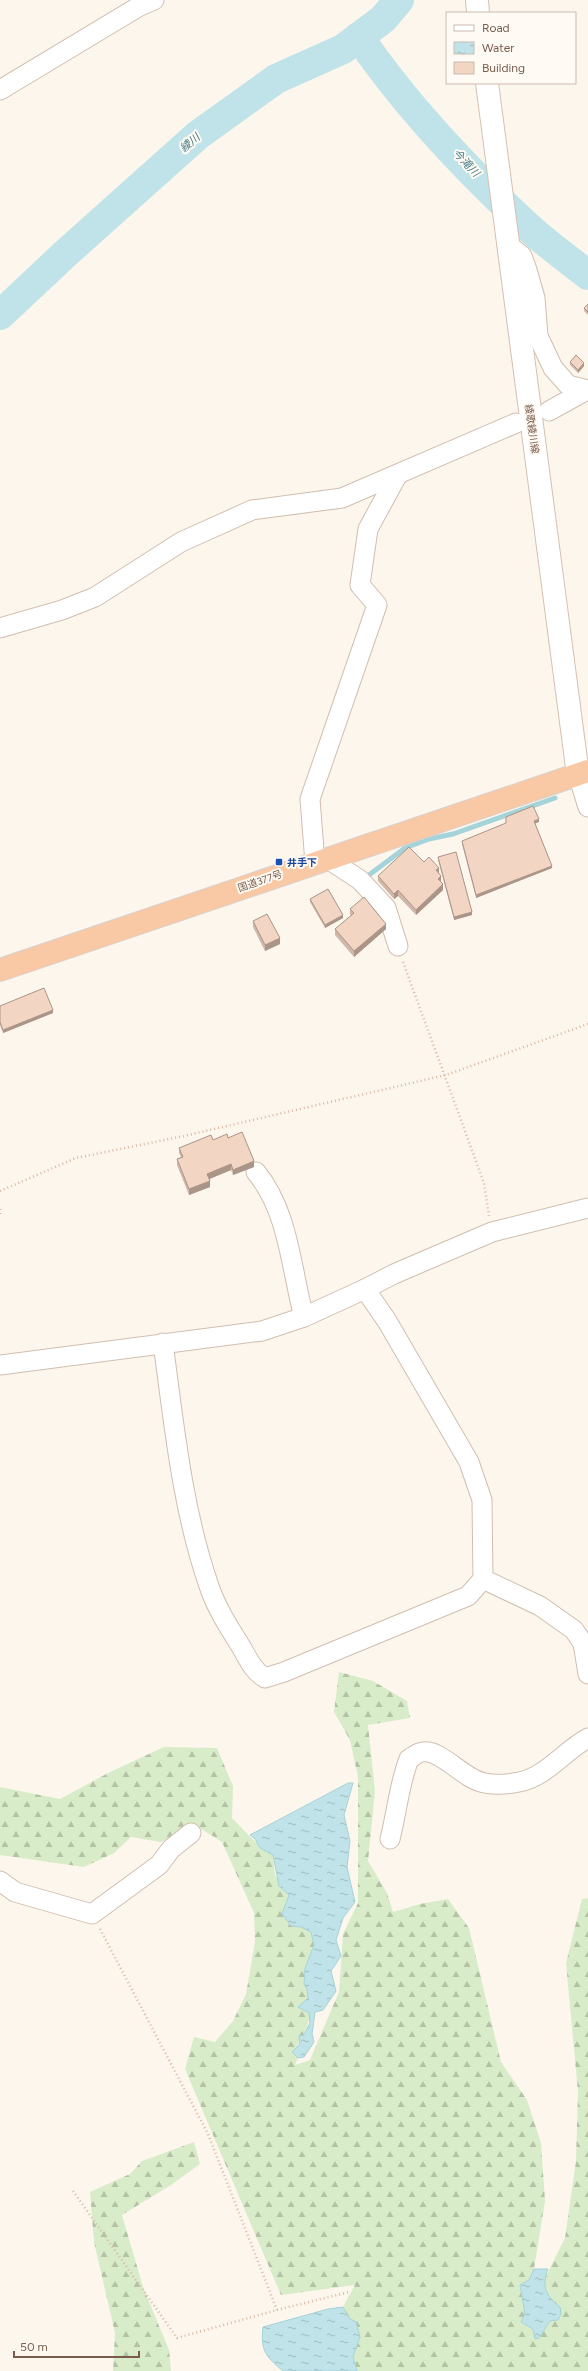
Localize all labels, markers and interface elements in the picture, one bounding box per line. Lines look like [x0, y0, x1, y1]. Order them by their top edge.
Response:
legend [446, 12, 576, 84]
text: Road [482, 21, 510, 35]
text: Water [482, 41, 514, 55]
text: Building [482, 61, 525, 75]
water label: 綾川 [177, 130, 203, 155]
water label: 今滝川 [450, 147, 483, 180]
street label: 綾歌綾川線 [522, 403, 542, 455]
place label: 井手下 [287, 856, 317, 869]
marker: 井手下 [274, 857, 284, 867]
street label: 国道377号 [236, 867, 284, 895]
scale bar [14, 2333, 139, 2359]
text: 50 m [20, 2340, 48, 2354]

